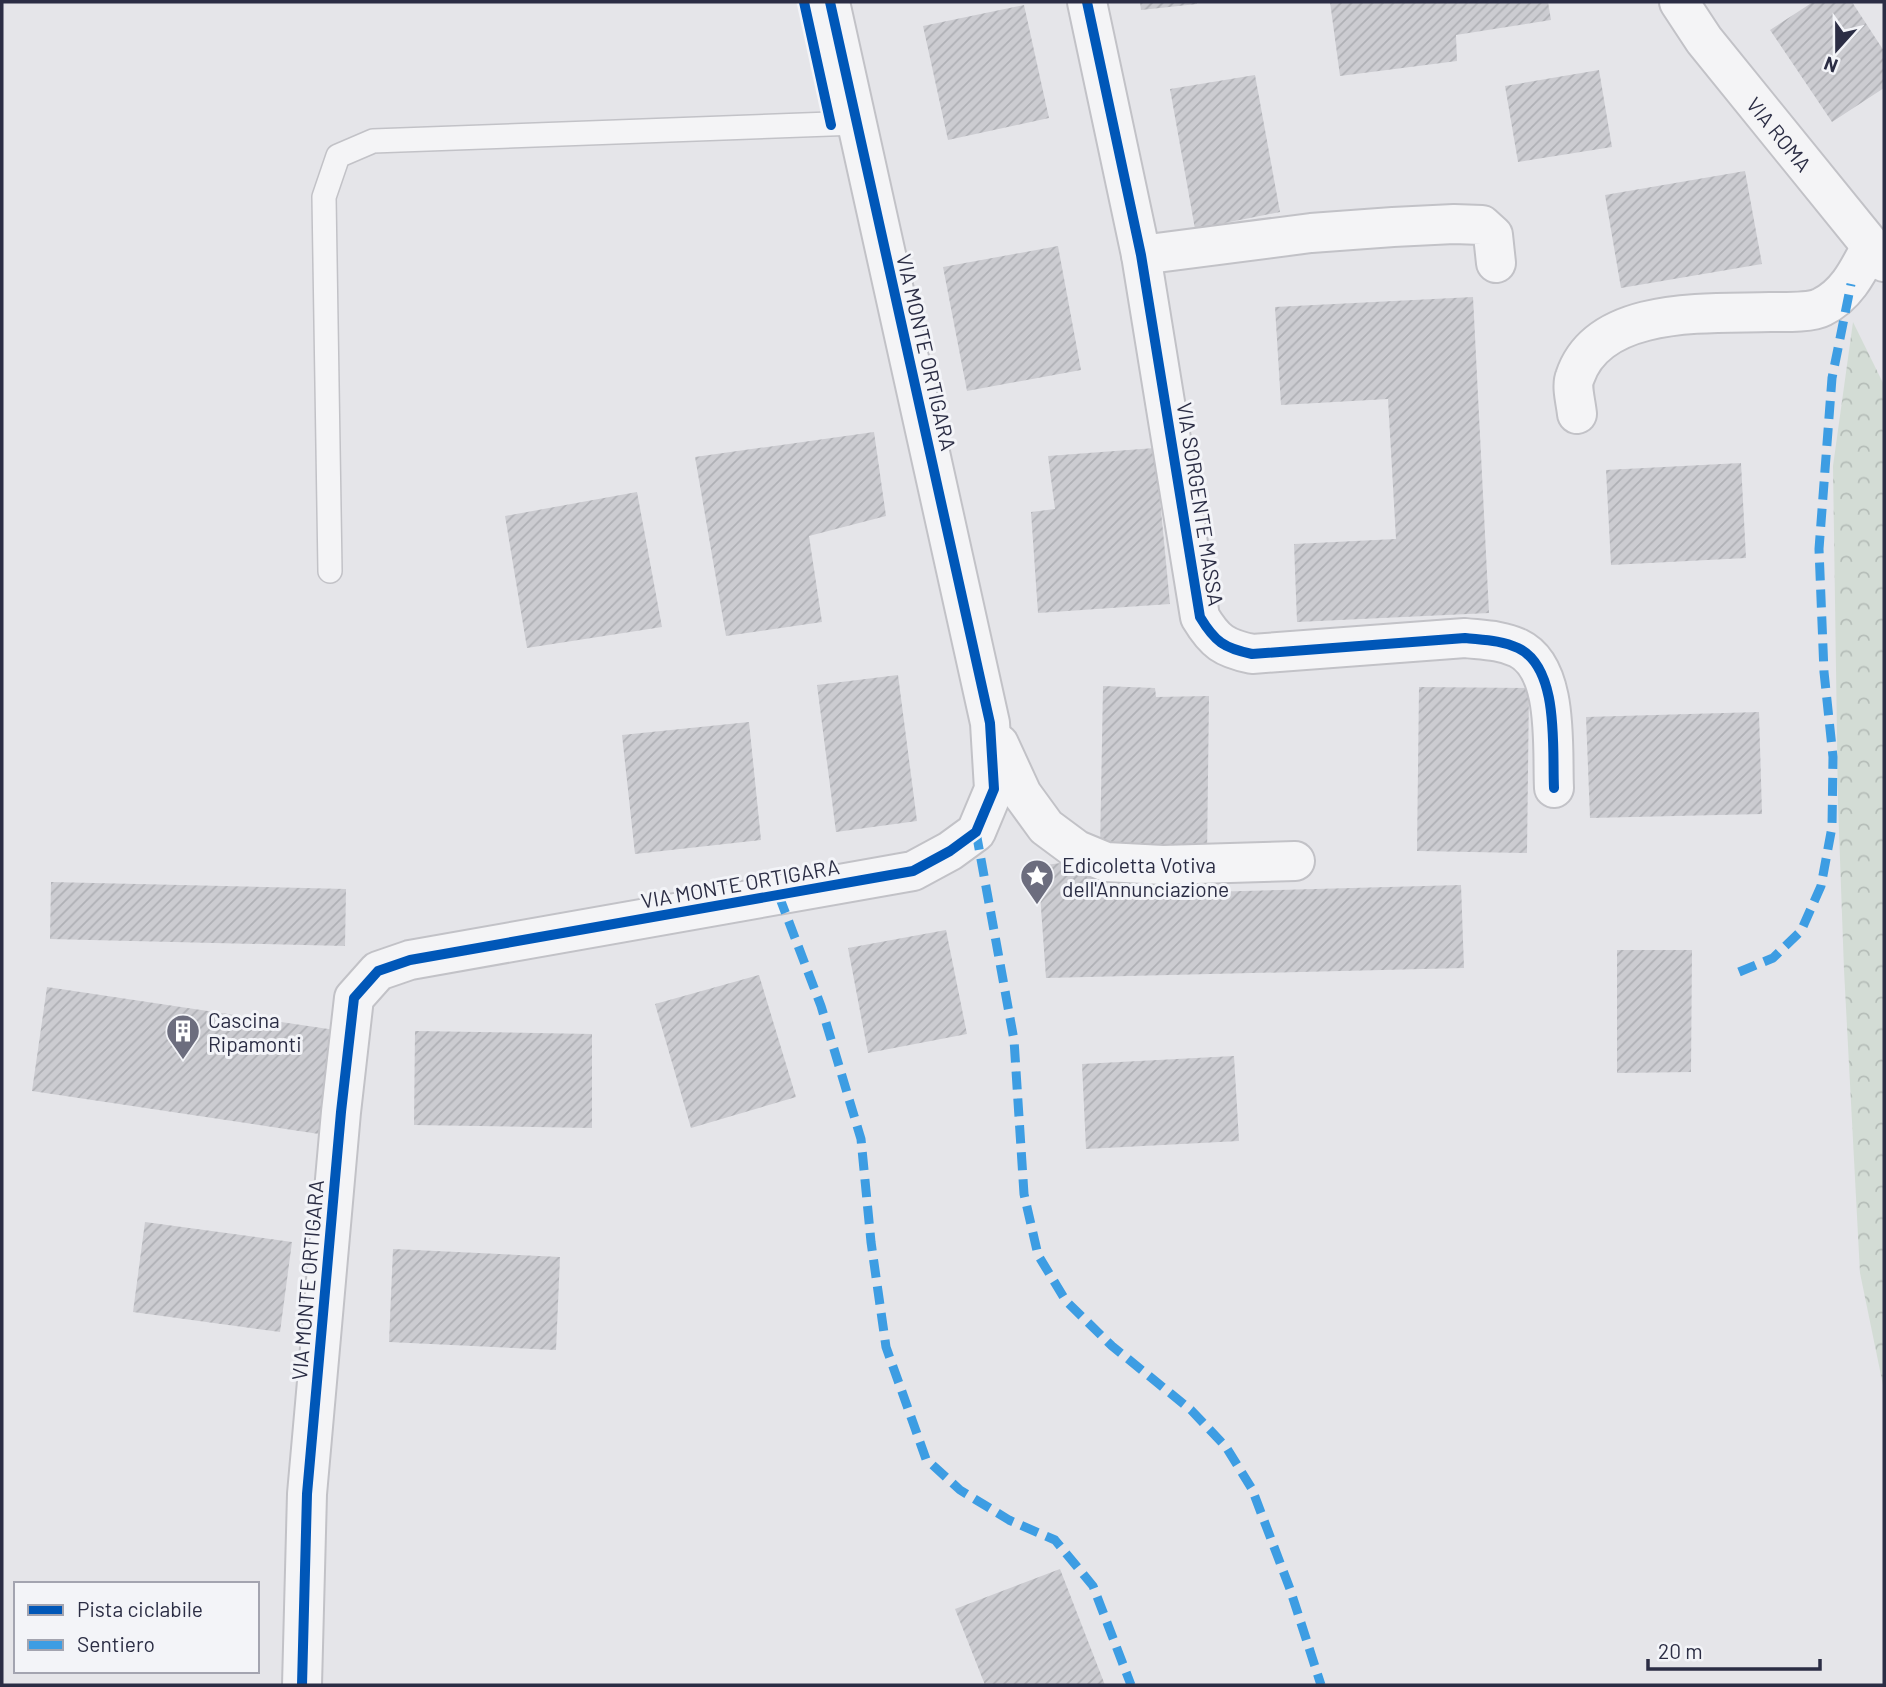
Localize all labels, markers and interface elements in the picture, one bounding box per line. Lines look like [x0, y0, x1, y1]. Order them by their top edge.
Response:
north arrow [1802, 14, 1872, 84]
text: N [1821, 52, 1841, 78]
street label: VIA ROMA [1742, 91, 1818, 176]
street label: VIA MONTE ORTIGARA [892, 251, 962, 453]
street label: VIA SORGENTE MASSA [1173, 400, 1229, 608]
place label: Edicoletta Votiva dell'Annunciazione [1062, 852, 1229, 901]
street label: VIA MONTE ORTIGARA [639, 853, 841, 913]
place icon: Edicoletta Votiva dell'Annunciazione [1018, 857, 1056, 906]
place label: Cascina Ripamonti [208, 1007, 302, 1056]
building icon: Cascina Ripamonti [164, 1012, 202, 1061]
street label: VIA MONTE ORTIGARA [286, 1178, 328, 1381]
legend [14, 1582, 259, 1673]
text: Pista ciclabile [77, 1596, 203, 1621]
scale bar [1648, 1628, 1820, 1672]
text: Sentiero [77, 1631, 155, 1656]
text: 20 m [1658, 1638, 1703, 1663]

